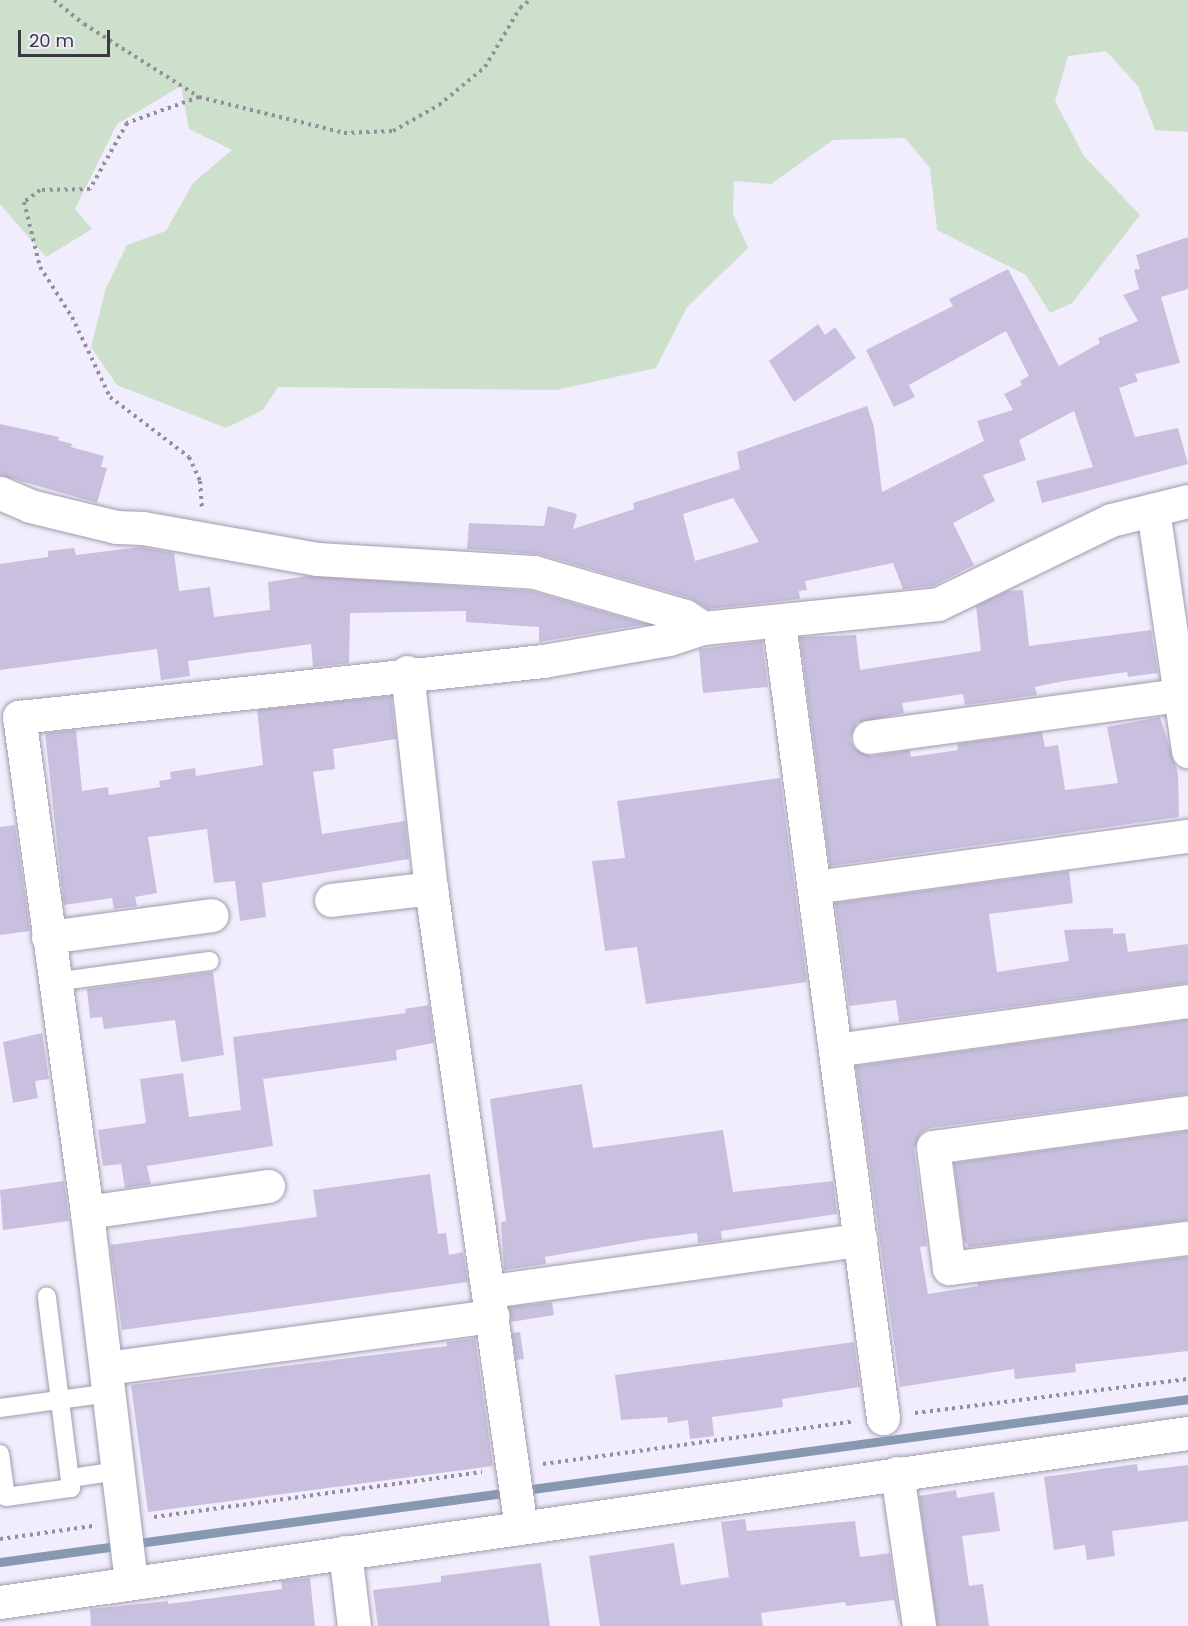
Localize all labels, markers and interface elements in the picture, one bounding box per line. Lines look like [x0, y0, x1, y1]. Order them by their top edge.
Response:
scale bar [21, 18, 112, 56]
text: 20 m [29, 28, 74, 53]

